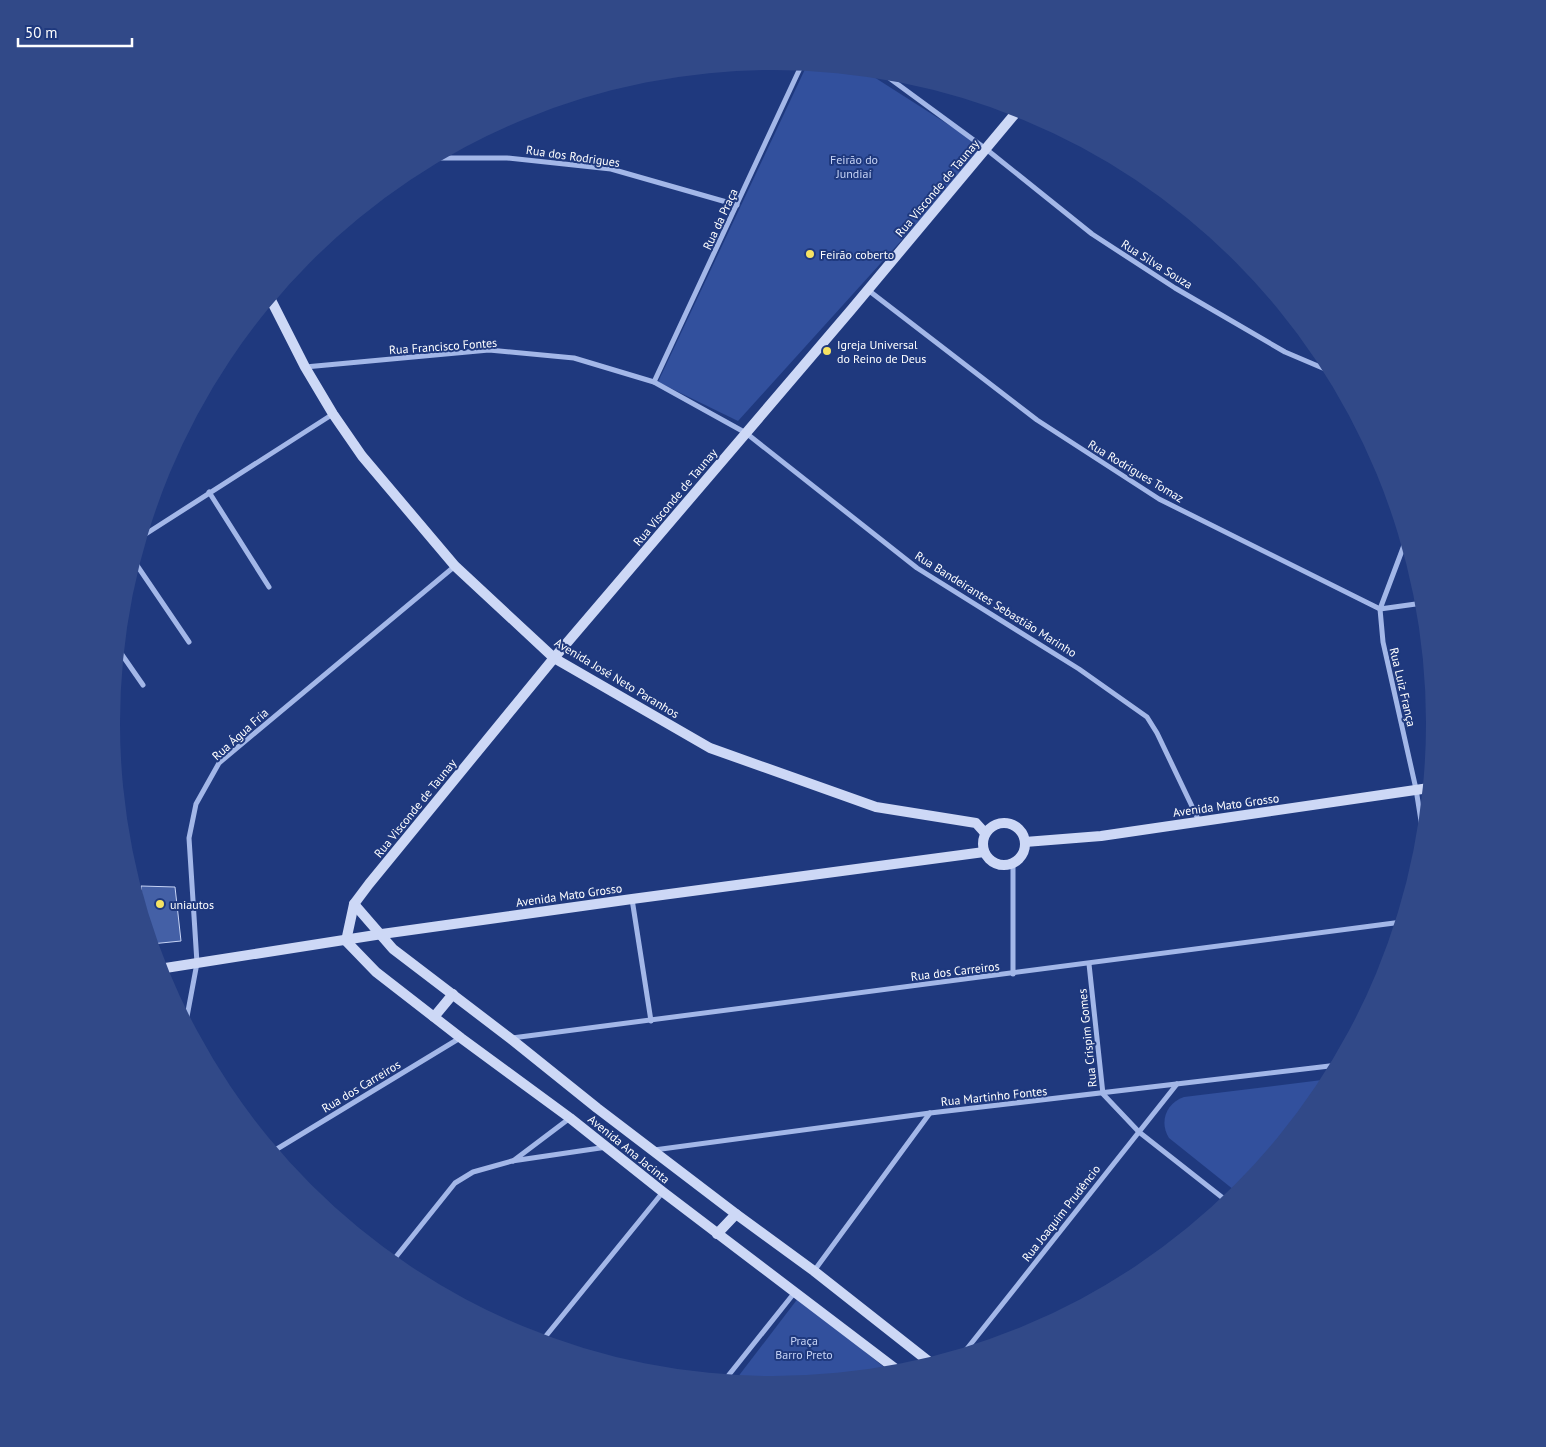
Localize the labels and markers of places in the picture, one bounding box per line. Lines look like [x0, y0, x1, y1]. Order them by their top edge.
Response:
place label: Feirão coberto [820, 247, 894, 262]
marker: Feirão coberto [804, 248, 816, 260]
place label: Igreja Universal do Reino de Deus [837, 337, 926, 366]
marker: Igreja Universal do Reino de Deus [821, 345, 833, 357]
place label: uniautos [170, 897, 214, 912]
marker: uniautos [154, 898, 166, 910]

